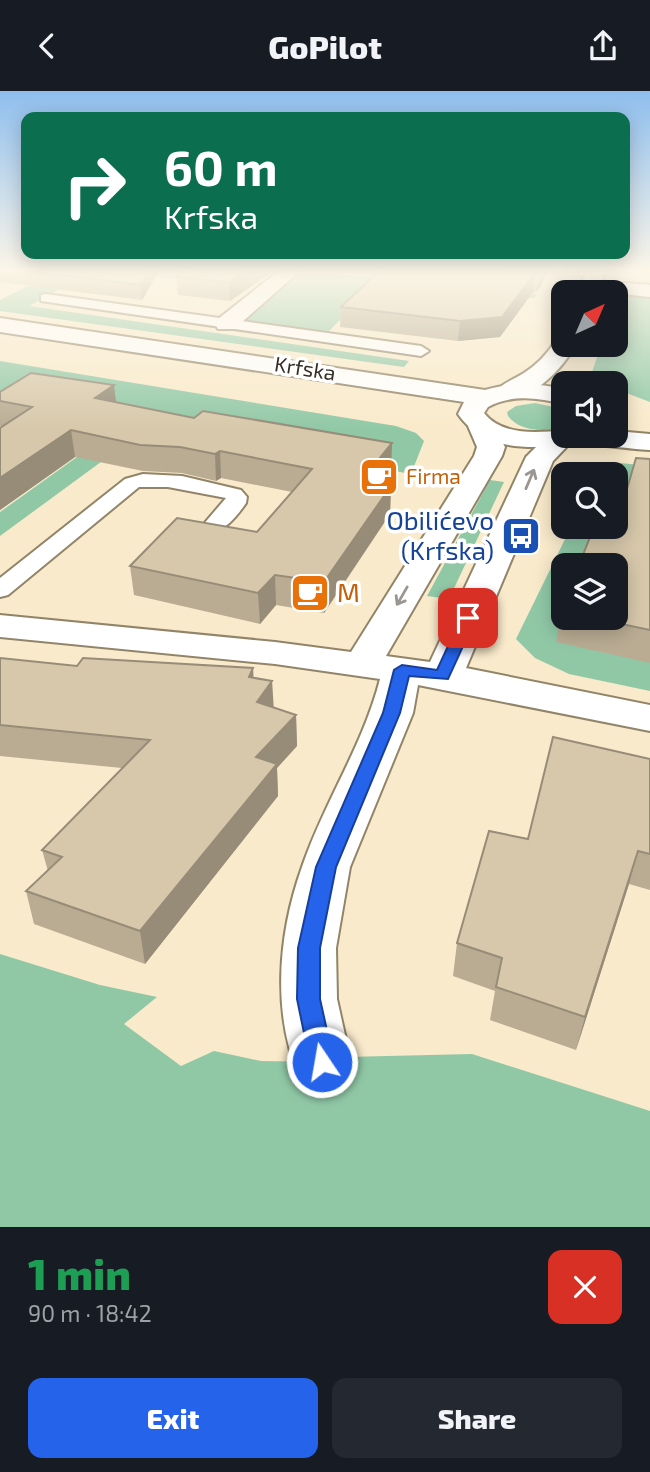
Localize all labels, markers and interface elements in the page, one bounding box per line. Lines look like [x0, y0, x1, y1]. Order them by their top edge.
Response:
icon: back [28, 27, 66, 65]
text: GoPilot [268, 27, 382, 65]
icon: share [584, 27, 622, 65]
text: 60 m [164, 137, 278, 196]
icon: right [49, 140, 140, 231]
text: Krfska [164, 197, 258, 235]
north arrow [551, 280, 628, 357]
map controls [551, 280, 628, 630]
street label: Krfska [273, 350, 338, 385]
button: sound [551, 371, 628, 448]
cafe icon: Firma [358, 456, 400, 498]
button: search [551, 462, 628, 539]
place label: Firma [406, 463, 461, 488]
one-way arrow [525, 469, 538, 491]
place label: Obilićevo (Krfska) [386, 504, 494, 565]
bus stop icon: Obilićevo (Krfska) [500, 515, 542, 557]
button: layers [551, 553, 628, 630]
cafe icon: M [289, 572, 331, 614]
place label: M [337, 576, 360, 607]
one-way arrow [395, 585, 408, 606]
pin [438, 588, 498, 648]
icon: arrive [449, 599, 487, 637]
position arrow [285, 1025, 359, 1099]
text: 1 min [28, 1248, 131, 1298]
button: close [548, 1250, 622, 1324]
text: 90 m · 18:42 [28, 1299, 152, 1327]
button: Exit [28, 1378, 318, 1458]
button: Share [332, 1378, 622, 1458]

